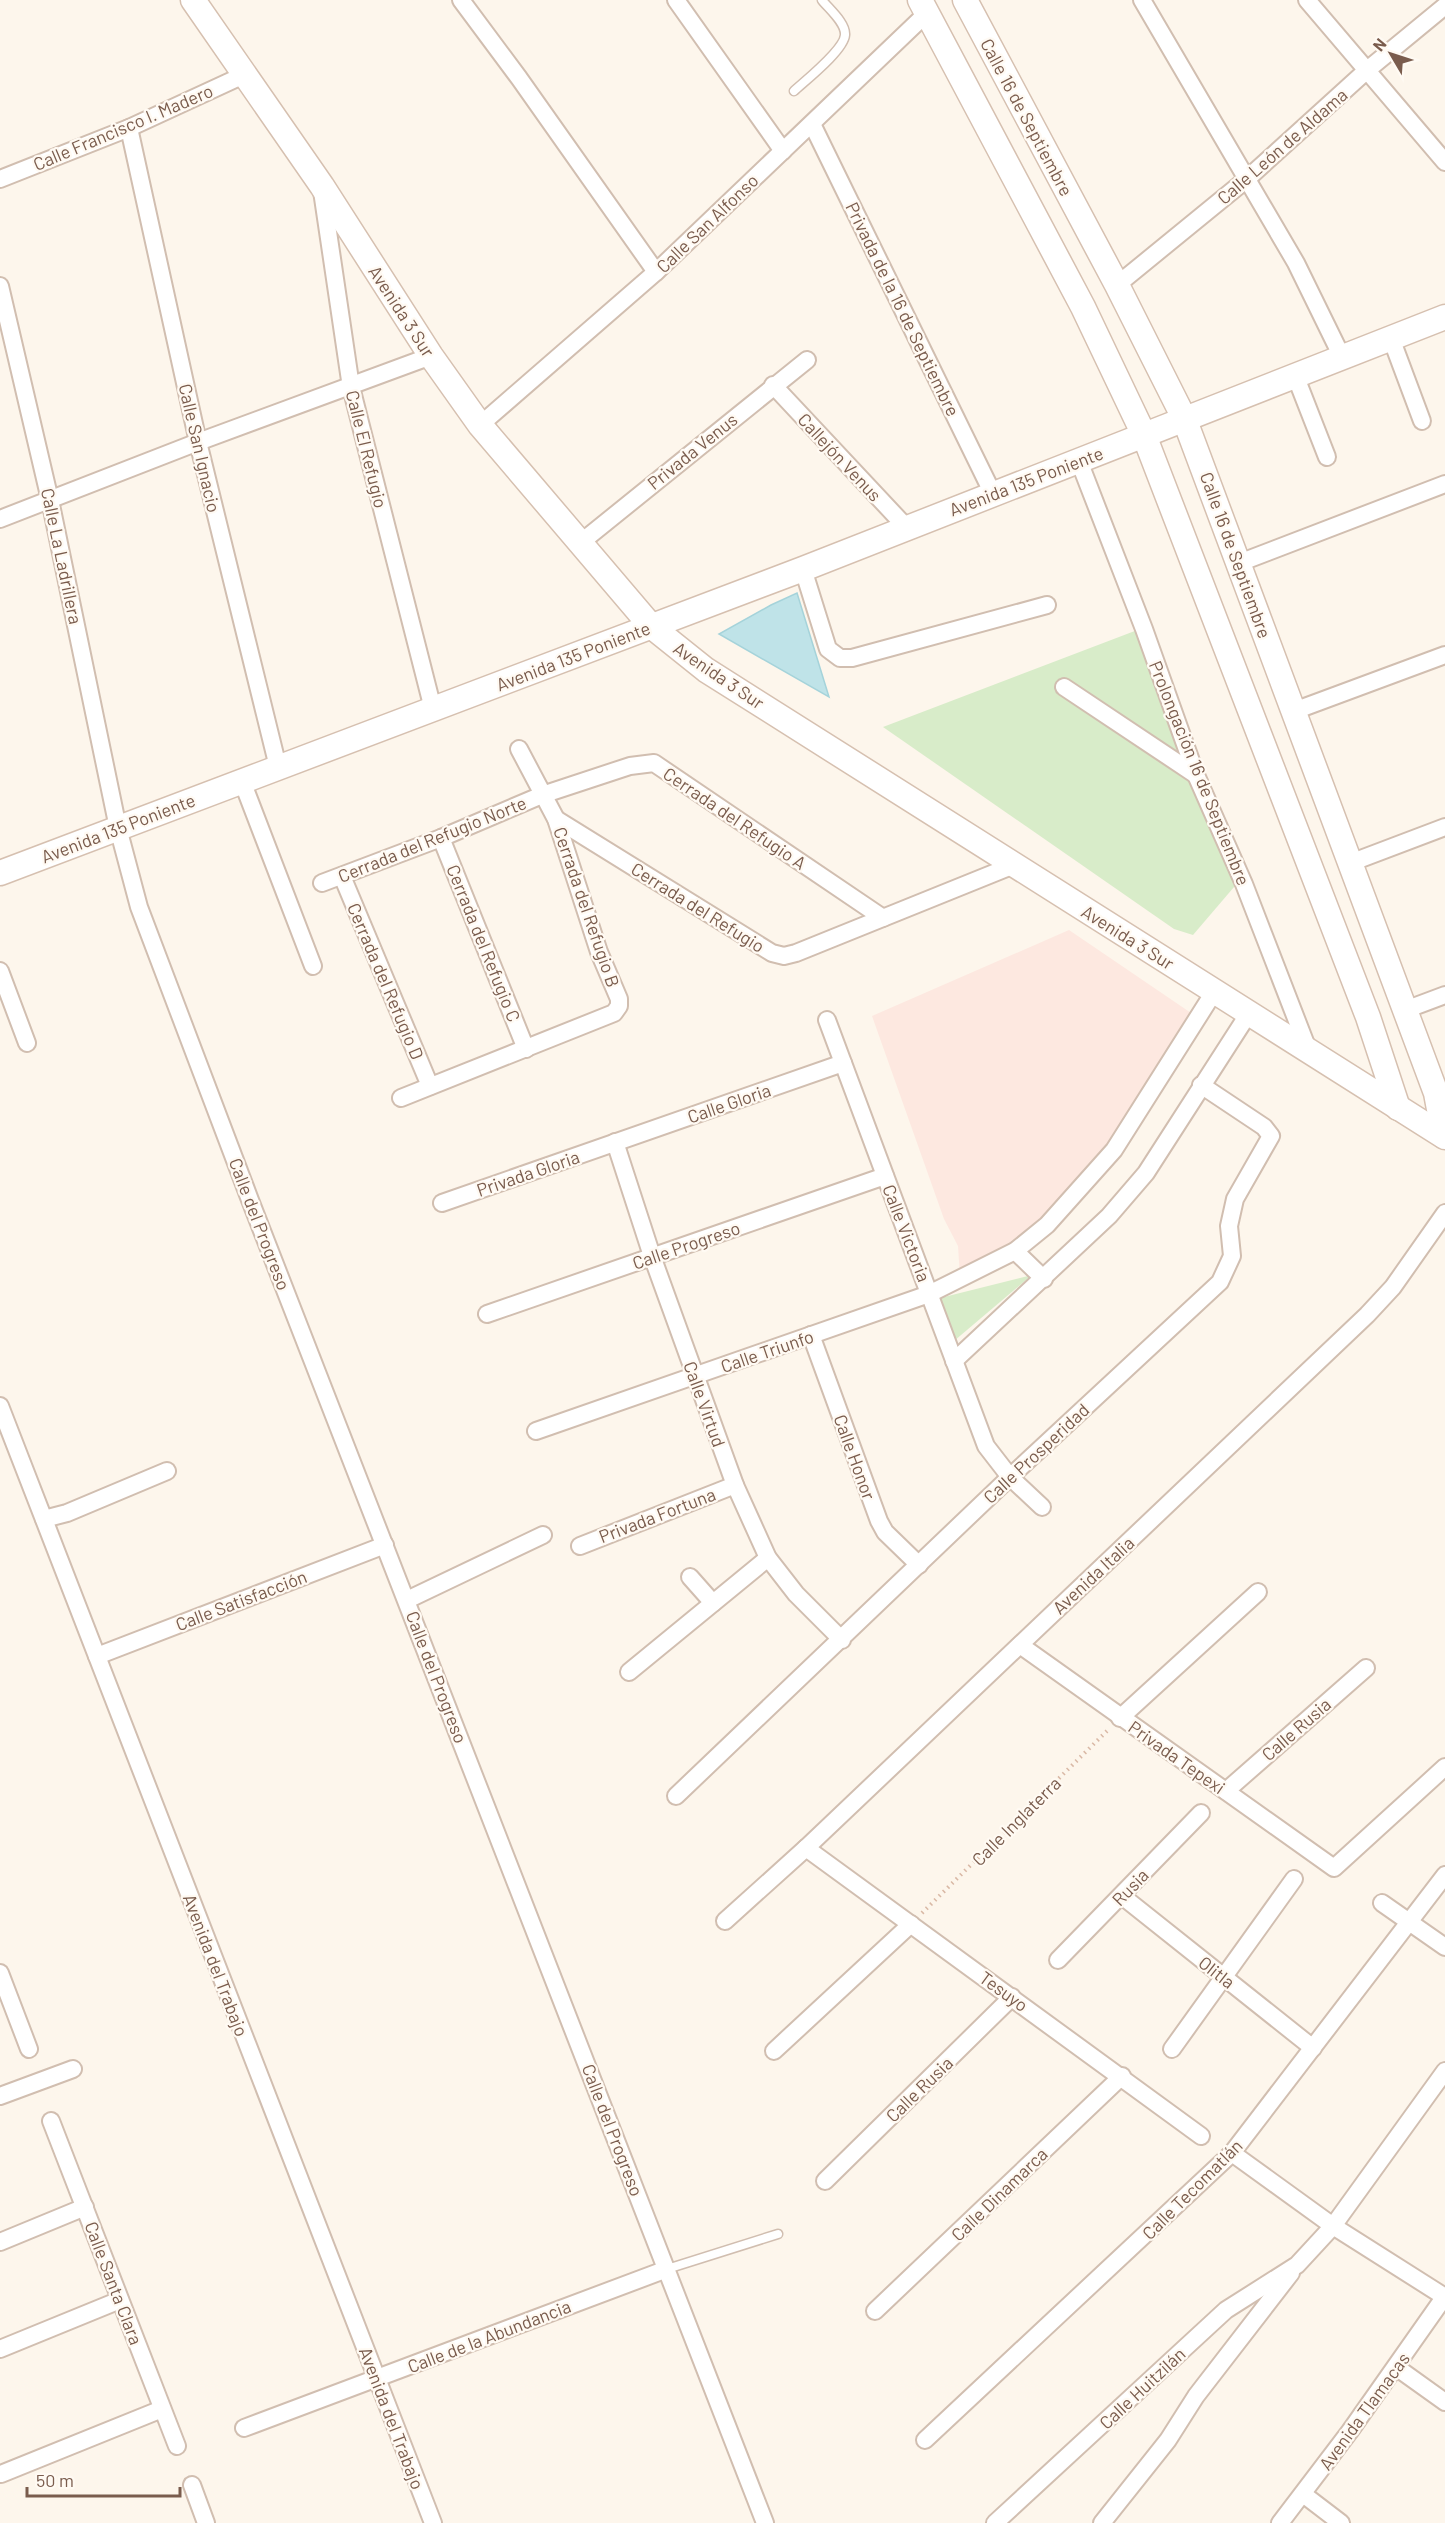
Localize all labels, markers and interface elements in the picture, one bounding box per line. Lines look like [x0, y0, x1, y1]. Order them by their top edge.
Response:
north arrow [1361, 24, 1421, 84]
street label: Calle 16 de Septiembre [976, 34, 1078, 200]
text: N [1368, 34, 1390, 54]
street label: Calle Francisco I. Madero [30, 79, 216, 175]
street label: Calle León de Aldama [1212, 83, 1352, 209]
street label: Calle San Alfonso [652, 169, 762, 277]
street label: Privada de la 16 de Septiembre [841, 198, 965, 420]
street label: Avenida 3 Sur [364, 261, 440, 361]
street label: Calle San Ignacio [175, 382, 225, 514]
street label: Calle El Refugio [342, 388, 392, 510]
street label: Privada Venus [643, 408, 741, 494]
street label: Callejón Venus [794, 408, 886, 506]
street label: Avenida 135 Poniente [946, 441, 1106, 521]
street label: Calle 16 de Septiembre [1196, 469, 1276, 641]
street label: Calle La Ladrillera [37, 486, 87, 626]
street label: Avenida 135 Poniente [493, 616, 653, 696]
street label: Avenida 3 Sur [669, 637, 769, 714]
street label: Prolongación 16 de Septiembre [1145, 658, 1255, 888]
street label: Cerrada del Refugio A [659, 762, 811, 874]
street label: Avenida 135 Poniente [38, 788, 198, 868]
street label: Cerrada del Refugio Norte [335, 791, 529, 887]
street label: Cerrada del Refugio B [549, 824, 625, 990]
street label: Cerrada del Refugio [627, 857, 769, 957]
street label: Cerrada del Refugio C [442, 861, 526, 1025]
street label: Cerrada del Refugio D [343, 899, 429, 1063]
street label: Avenida 3 Sur [1078, 900, 1179, 974]
street label: Calle Gloria [684, 1078, 774, 1128]
street label: Privada Gloria [474, 1145, 582, 1201]
street label: Calle del Progreso [225, 1155, 295, 1293]
street label: Calle Victoria [878, 1181, 936, 1285]
street label: Calle Progreso [629, 1216, 743, 1274]
street label: Calle Triunfo [718, 1325, 816, 1377]
street label: Calle Virtud [679, 1358, 731, 1450]
street label: Calle Prosperidad [979, 1398, 1093, 1508]
street label: Calle Honor [829, 1411, 881, 1503]
street label: Privada Fortuna [596, 1483, 718, 1547]
street label: Avenida Italia [1048, 1532, 1138, 1618]
street label: Calle Satisfacción [172, 1565, 310, 1635]
street label: Calle del Progreso [402, 1608, 472, 1746]
street label: Calle Rusia [1257, 1693, 1335, 1765]
street label: Privada Tepexi [1124, 1716, 1230, 1798]
street label: Calle Inglaterra [967, 1772, 1065, 1870]
street label: Rusia [1107, 1864, 1153, 1910]
street label: Avenida del Trabajo [179, 1891, 253, 2039]
street label: Olitla [1195, 1951, 1239, 1993]
street label: Tesuyo [975, 1966, 1033, 2016]
street label: Calle Rusia [881, 2052, 957, 2126]
street label: Calle del Progreso [578, 2061, 648, 2199]
street label: Calle Tecomatlán [1137, 2134, 1247, 2244]
street label: Calle Dinamarca [946, 2143, 1052, 2245]
street label: Calle Santa Clara [80, 2218, 148, 2348]
street label: Calle de la Abundancia [404, 2295, 574, 2377]
street label: Calle Huitzilán [1094, 2343, 1190, 2433]
street label: Avenida del Trabajo [355, 2344, 429, 2492]
street label: Avenida Tlamacas [1314, 2348, 1414, 2474]
scale bar [27, 2460, 180, 2498]
text: 50 m [36, 2469, 74, 2491]

